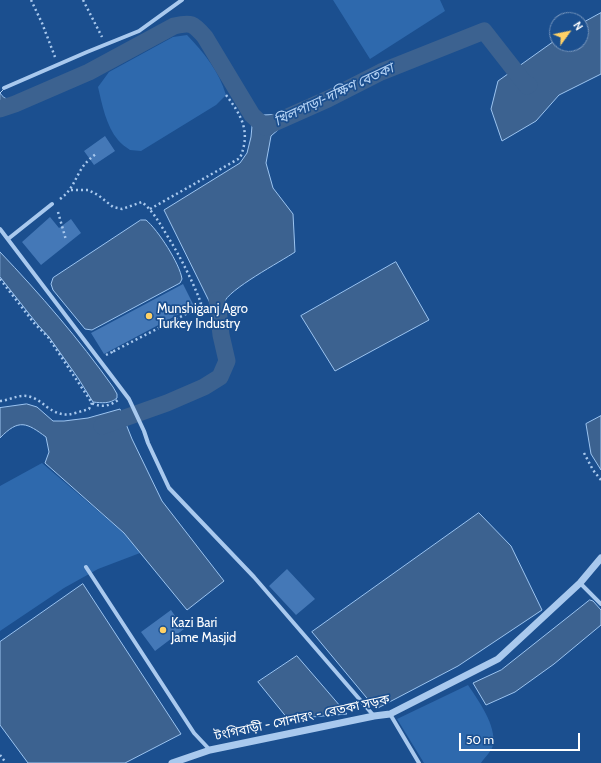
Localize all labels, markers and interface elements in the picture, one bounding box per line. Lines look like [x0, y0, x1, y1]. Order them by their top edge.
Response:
north arrow [549, 12, 589, 52]
text: N [570, 19, 586, 33]
water label: খিলপাড়া-দক্ষিণ বেতকা [272, 60, 396, 130]
place label: Munshiganj Agro Turkey Industry [157, 301, 248, 332]
marker: Munshiganj Agro Turkey Industry [144, 311, 154, 321]
place label: Kazi Bari Jame Masjid [171, 615, 236, 646]
marker: Kazi Bari Jame Masjid [158, 625, 168, 635]
street label: টংগিবাড়ী - সোনারং - বেতকা সড়ক [213, 692, 391, 744]
scale bar [461, 725, 582, 751]
text: 50 m [466, 732, 494, 747]

